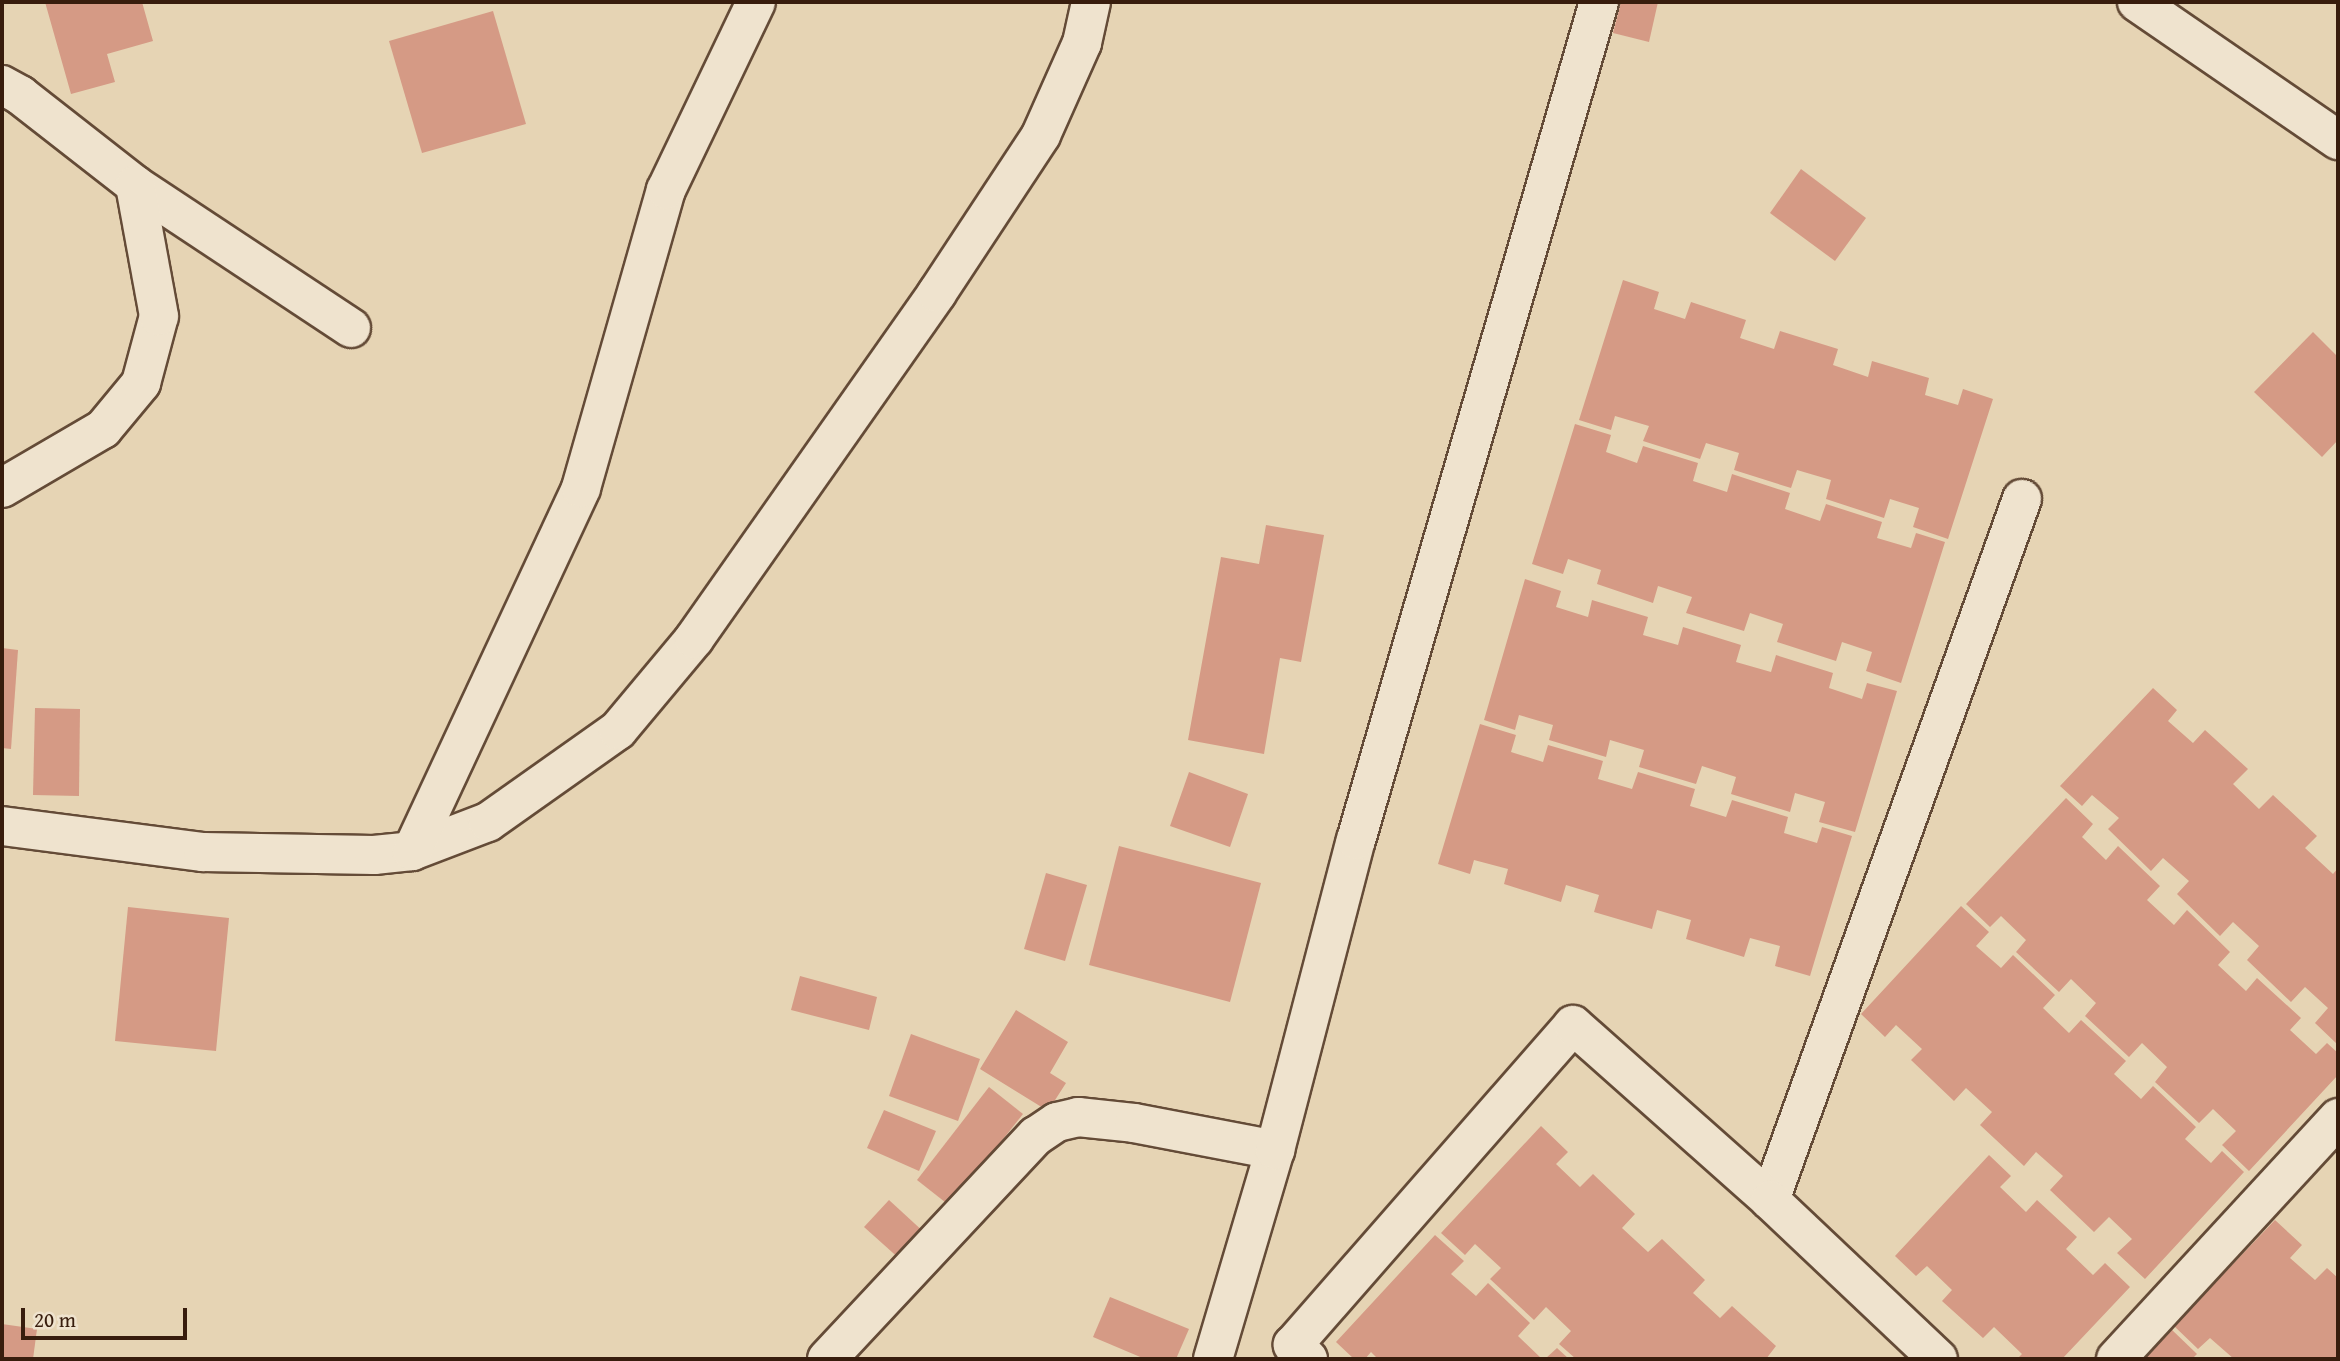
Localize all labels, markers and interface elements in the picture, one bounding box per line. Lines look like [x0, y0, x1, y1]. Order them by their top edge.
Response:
scale bar [24, 1294, 191, 1338]
text: 20 m [34, 1304, 76, 1335]

